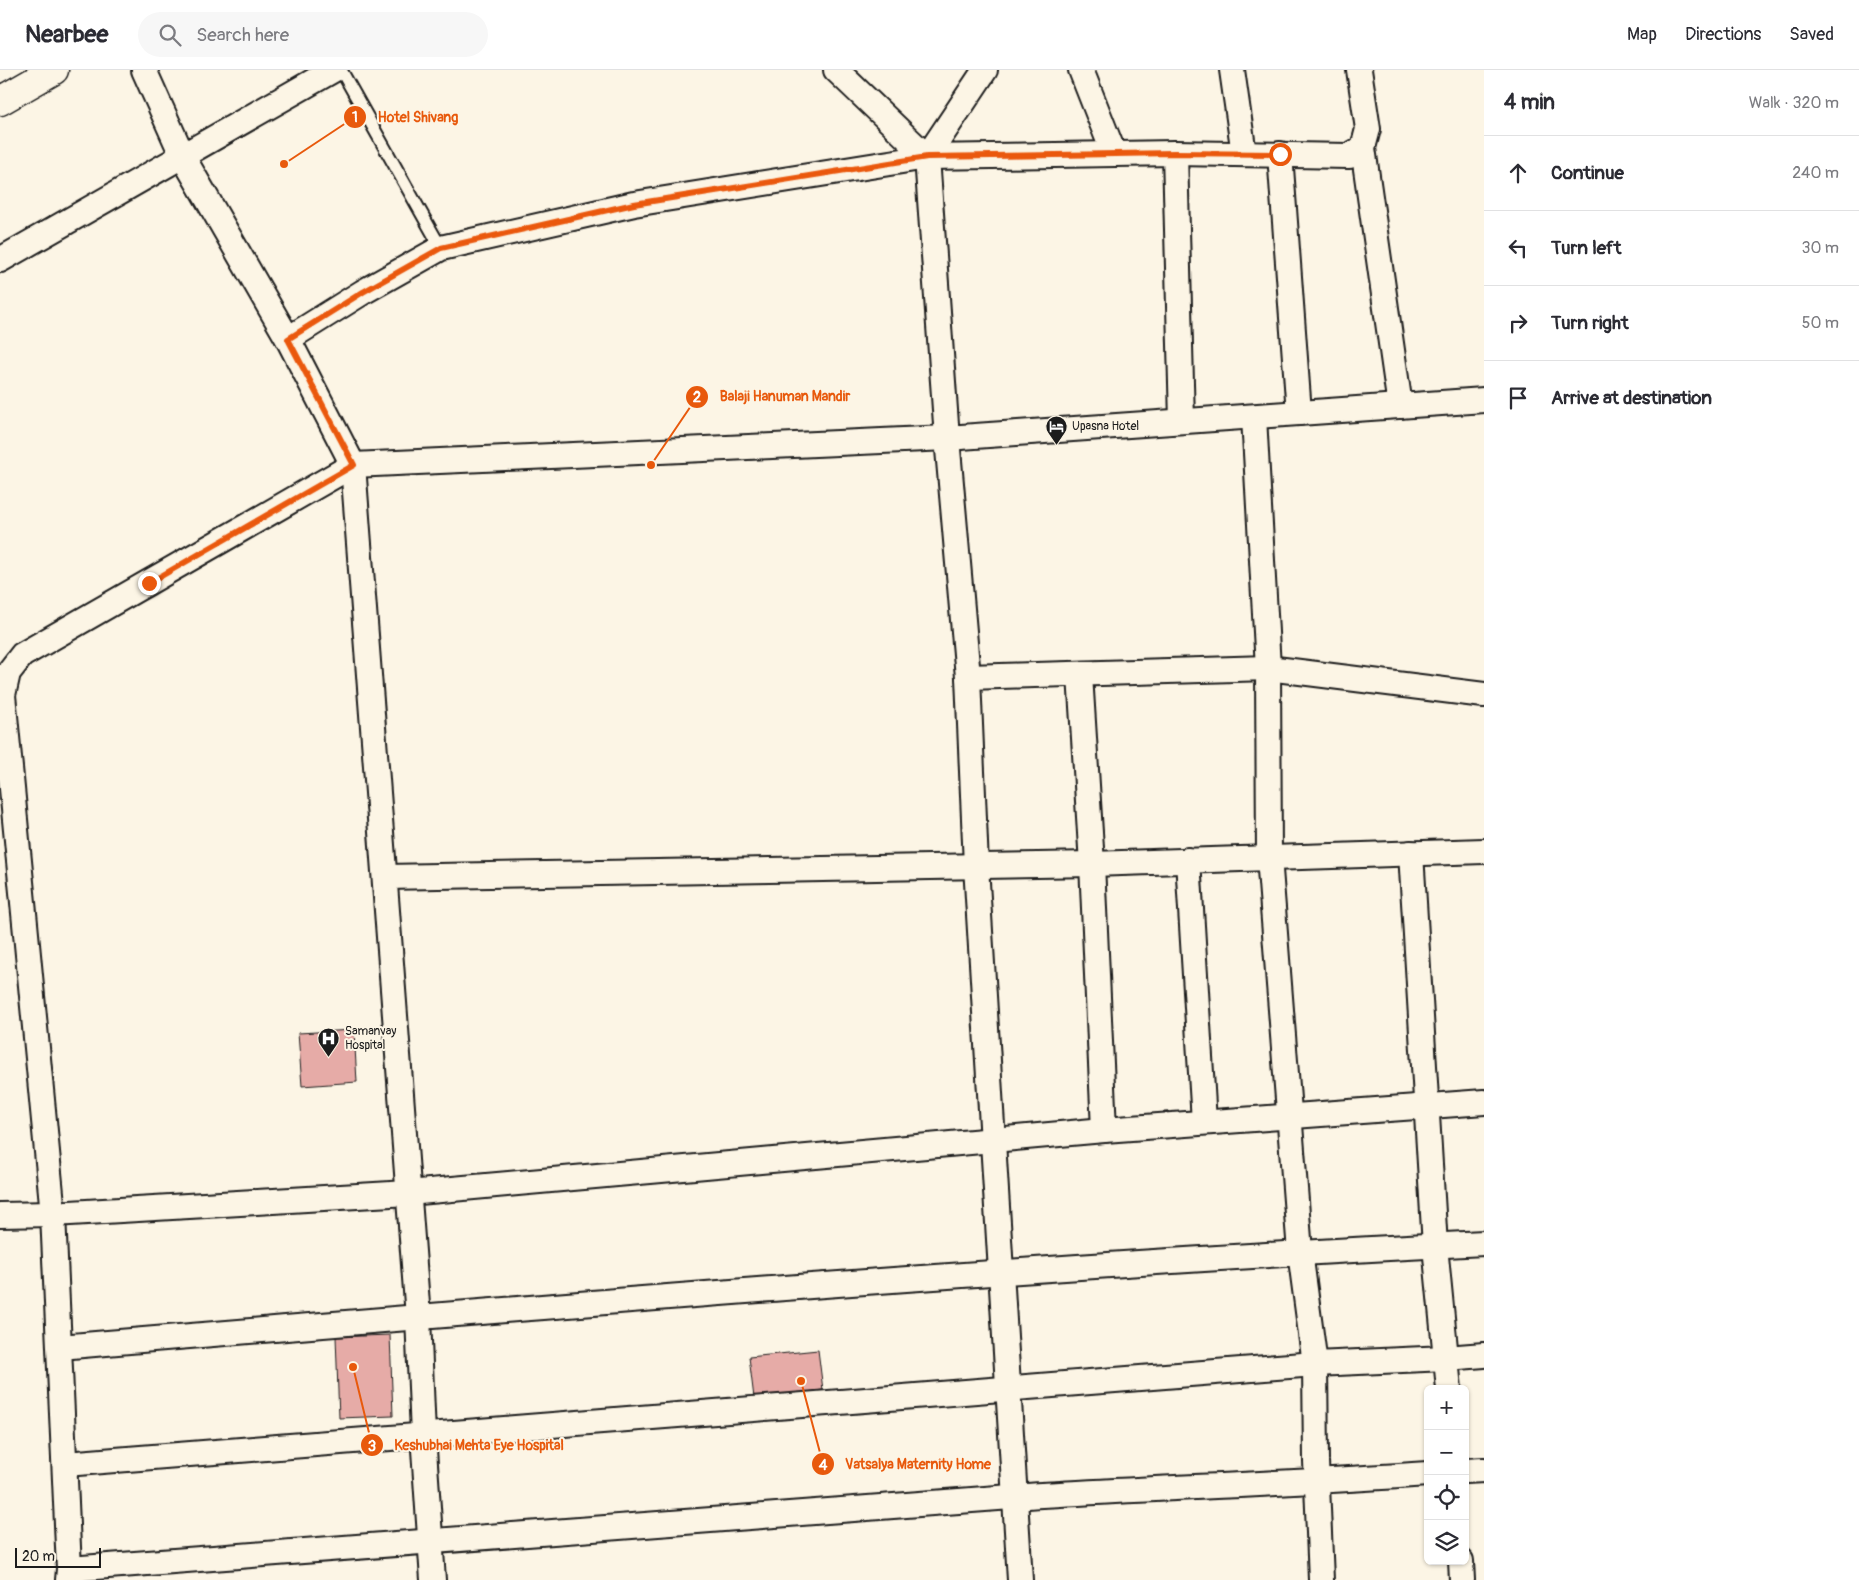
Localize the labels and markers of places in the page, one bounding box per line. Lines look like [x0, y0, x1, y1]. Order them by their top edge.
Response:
callout: Hotel Shivang [342, 103, 468, 132]
callout: Balaji Hanuman Mandir [685, 382, 860, 411]
hotel icon: Upasna Hotel [1044, 414, 1068, 445]
place label: Upasna Hotel [1072, 419, 1139, 434]
place label: Samanvay Hospital [345, 1024, 396, 1053]
hospital icon: Samanvay Hospital [317, 1026, 341, 1057]
callout: Keshubhai Mehta Eye Hospital [359, 1431, 574, 1460]
callout: Vatsalya Maternity Home [810, 1450, 1001, 1479]

